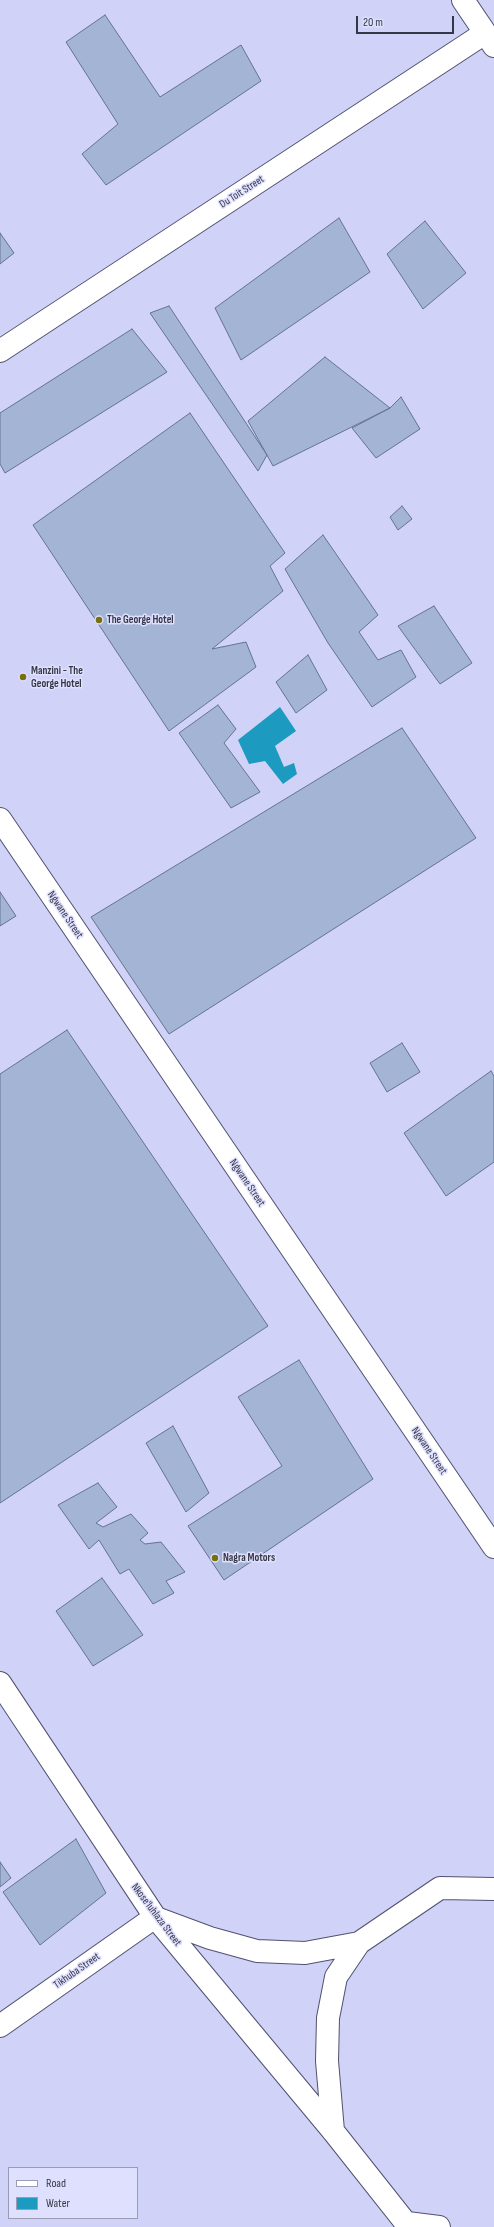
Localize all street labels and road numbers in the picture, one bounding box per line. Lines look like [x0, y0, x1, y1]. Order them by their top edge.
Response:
street label: Du Toit Street [217, 173, 267, 211]
street label: Ngwane Street [44, 889, 86, 941]
street label: Ngwane Street [226, 1157, 268, 1209]
street label: Ngwane Street [408, 1425, 450, 1477]
street label: Nkose'luhlaza Street [128, 1881, 184, 1949]
street label: Tikhuba Street [51, 1950, 103, 1992]

